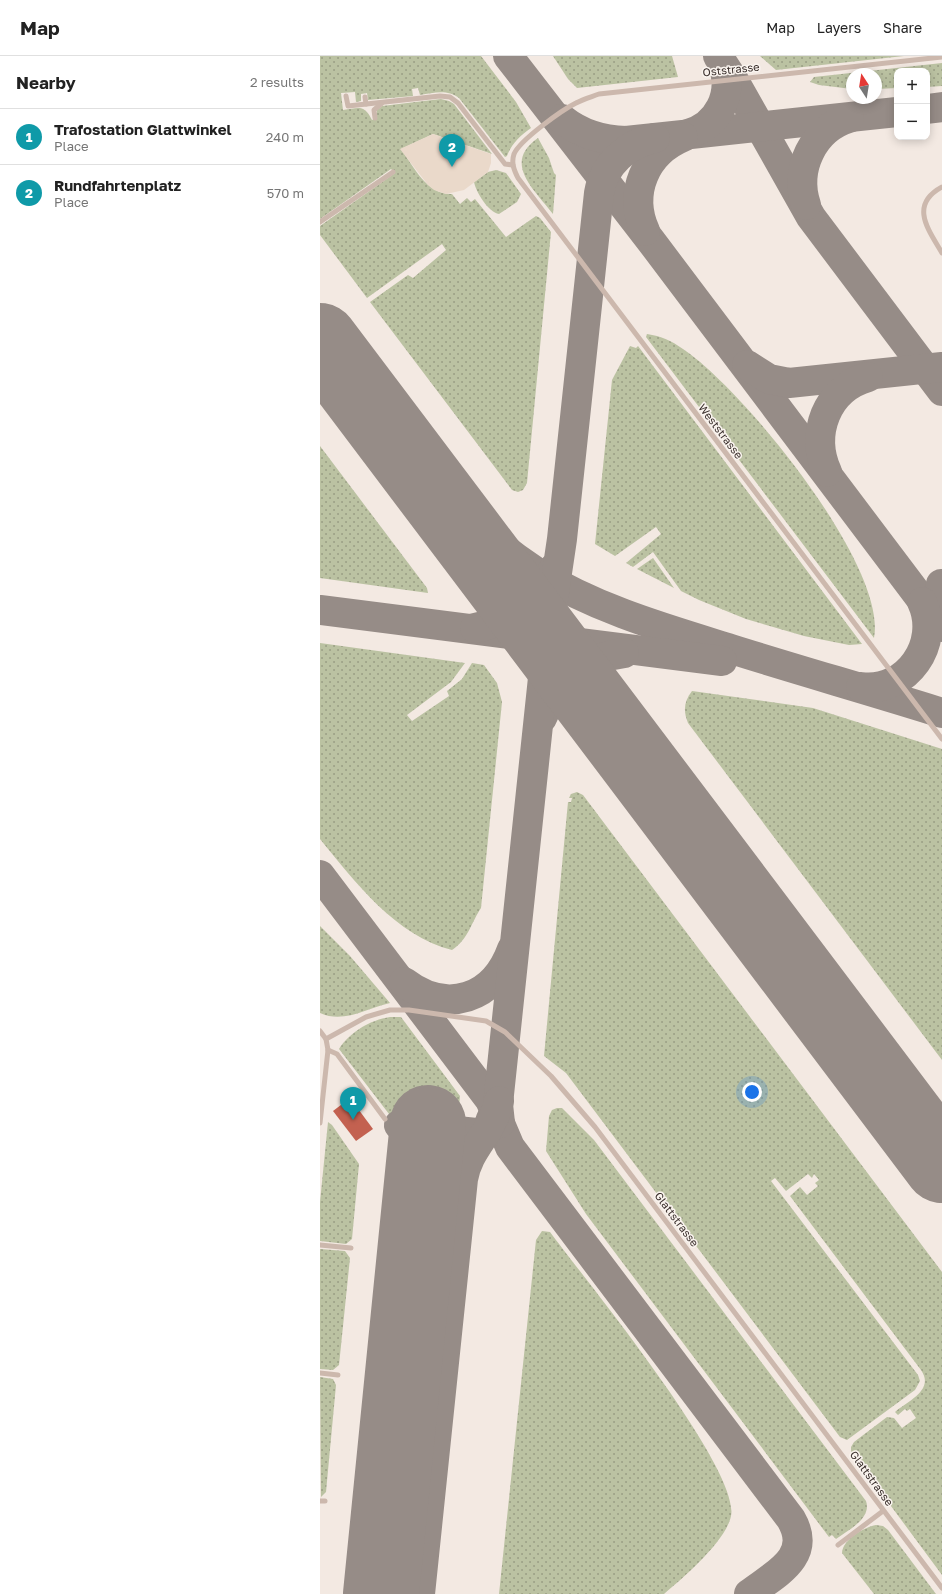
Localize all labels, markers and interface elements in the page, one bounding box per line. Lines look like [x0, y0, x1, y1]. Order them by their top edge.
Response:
text: Map [20, 16, 60, 39]
text: Map [766, 19, 795, 36]
text: Layers [817, 19, 861, 36]
text: Share [883, 19, 922, 36]
street label: Oststrasse [702, 60, 760, 78]
north arrow [846, 68, 882, 104]
map controls [894, 68, 930, 140]
button: + [894, 68, 930, 104]
text: Nearby [16, 72, 76, 93]
text: 2 results [250, 74, 304, 90]
button: − [894, 104, 930, 140]
text: Trafostation Glattwinkel [54, 120, 232, 138]
text: 1 [26, 129, 32, 145]
text: 240 m [266, 129, 304, 145]
pin: 2 [439, 134, 465, 167]
text: Place [54, 138, 89, 154]
text: Rundfahrtenplatz [54, 176, 181, 194]
text: 2 [25, 185, 33, 201]
text: 570 m [267, 185, 304, 201]
text: Place [54, 194, 89, 210]
street label: Weststrasse [696, 401, 746, 461]
your location [742, 1082, 762, 1102]
pin: 1 [340, 1087, 366, 1120]
street label: Glattstrasse [652, 1189, 702, 1249]
street label: Glattstrasse [848, 1448, 896, 1508]

